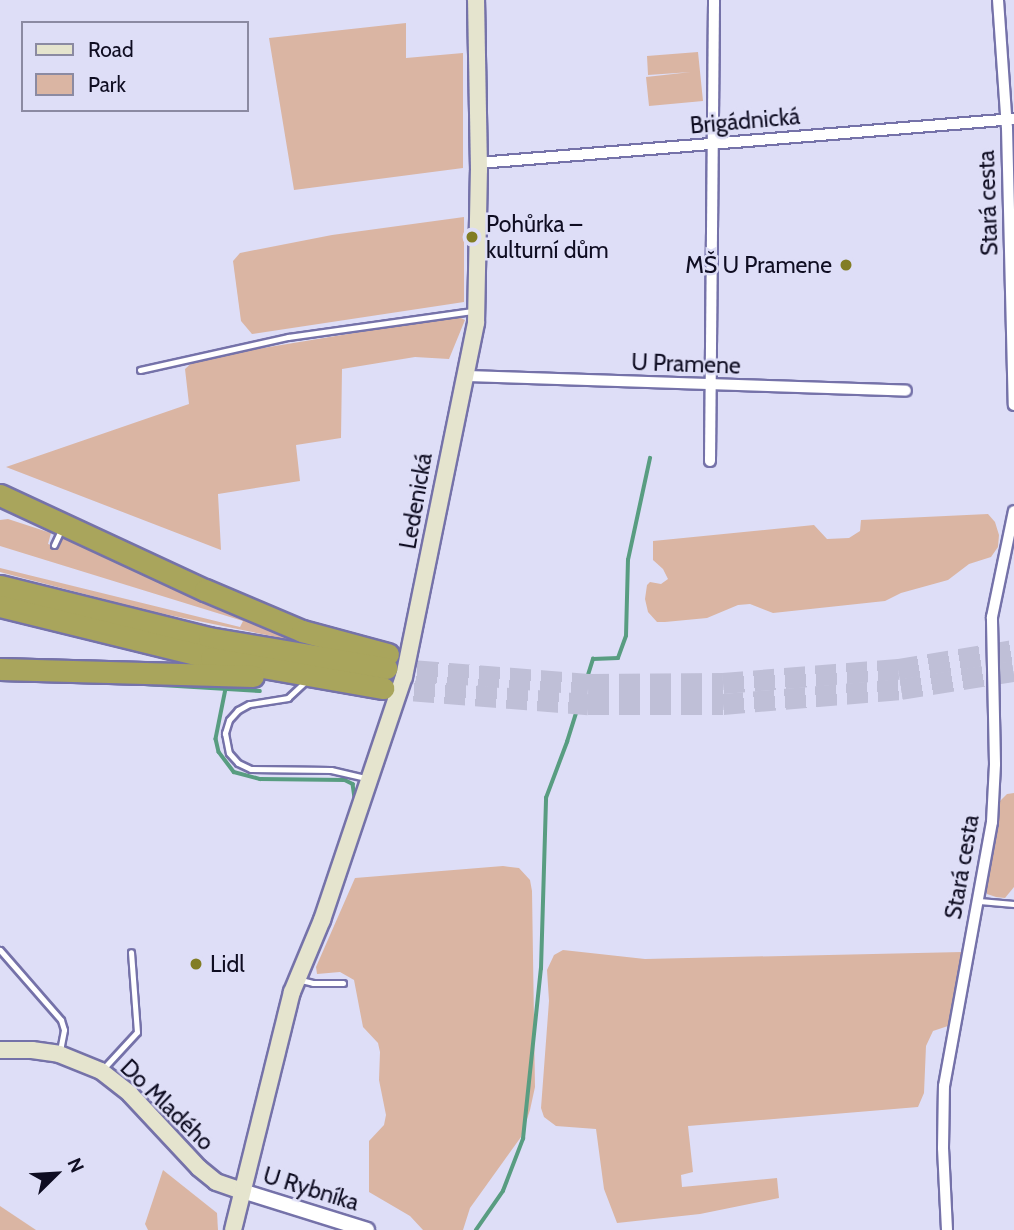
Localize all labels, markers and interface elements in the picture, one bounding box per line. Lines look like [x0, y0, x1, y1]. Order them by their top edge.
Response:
legend [21, 21, 248, 112]
text: Road [88, 37, 134, 62]
text: Park [88, 72, 126, 97]
street label: Brigádnická [689, 102, 801, 140]
street label: Stará cesta [972, 150, 1004, 256]
place label: Pohůrka – kulturní dům [486, 210, 609, 264]
marker: Pohůrka – kulturní dům [464, 229, 480, 245]
place label: MŠ U Pramene [685, 251, 832, 279]
marker: MŠ U Pramene [838, 257, 854, 273]
street label: U Pramene [631, 348, 741, 380]
street label: Ledenická [394, 451, 438, 551]
street label: Stará cesta [939, 813, 985, 921]
place label: Lidl [210, 950, 245, 978]
marker: Lidl [188, 956, 204, 972]
street label: Do Mladého [115, 1054, 219, 1156]
north arrow [21, 1139, 91, 1209]
text: N [62, 1154, 89, 1176]
street label: U Rybníka [260, 1161, 362, 1217]

